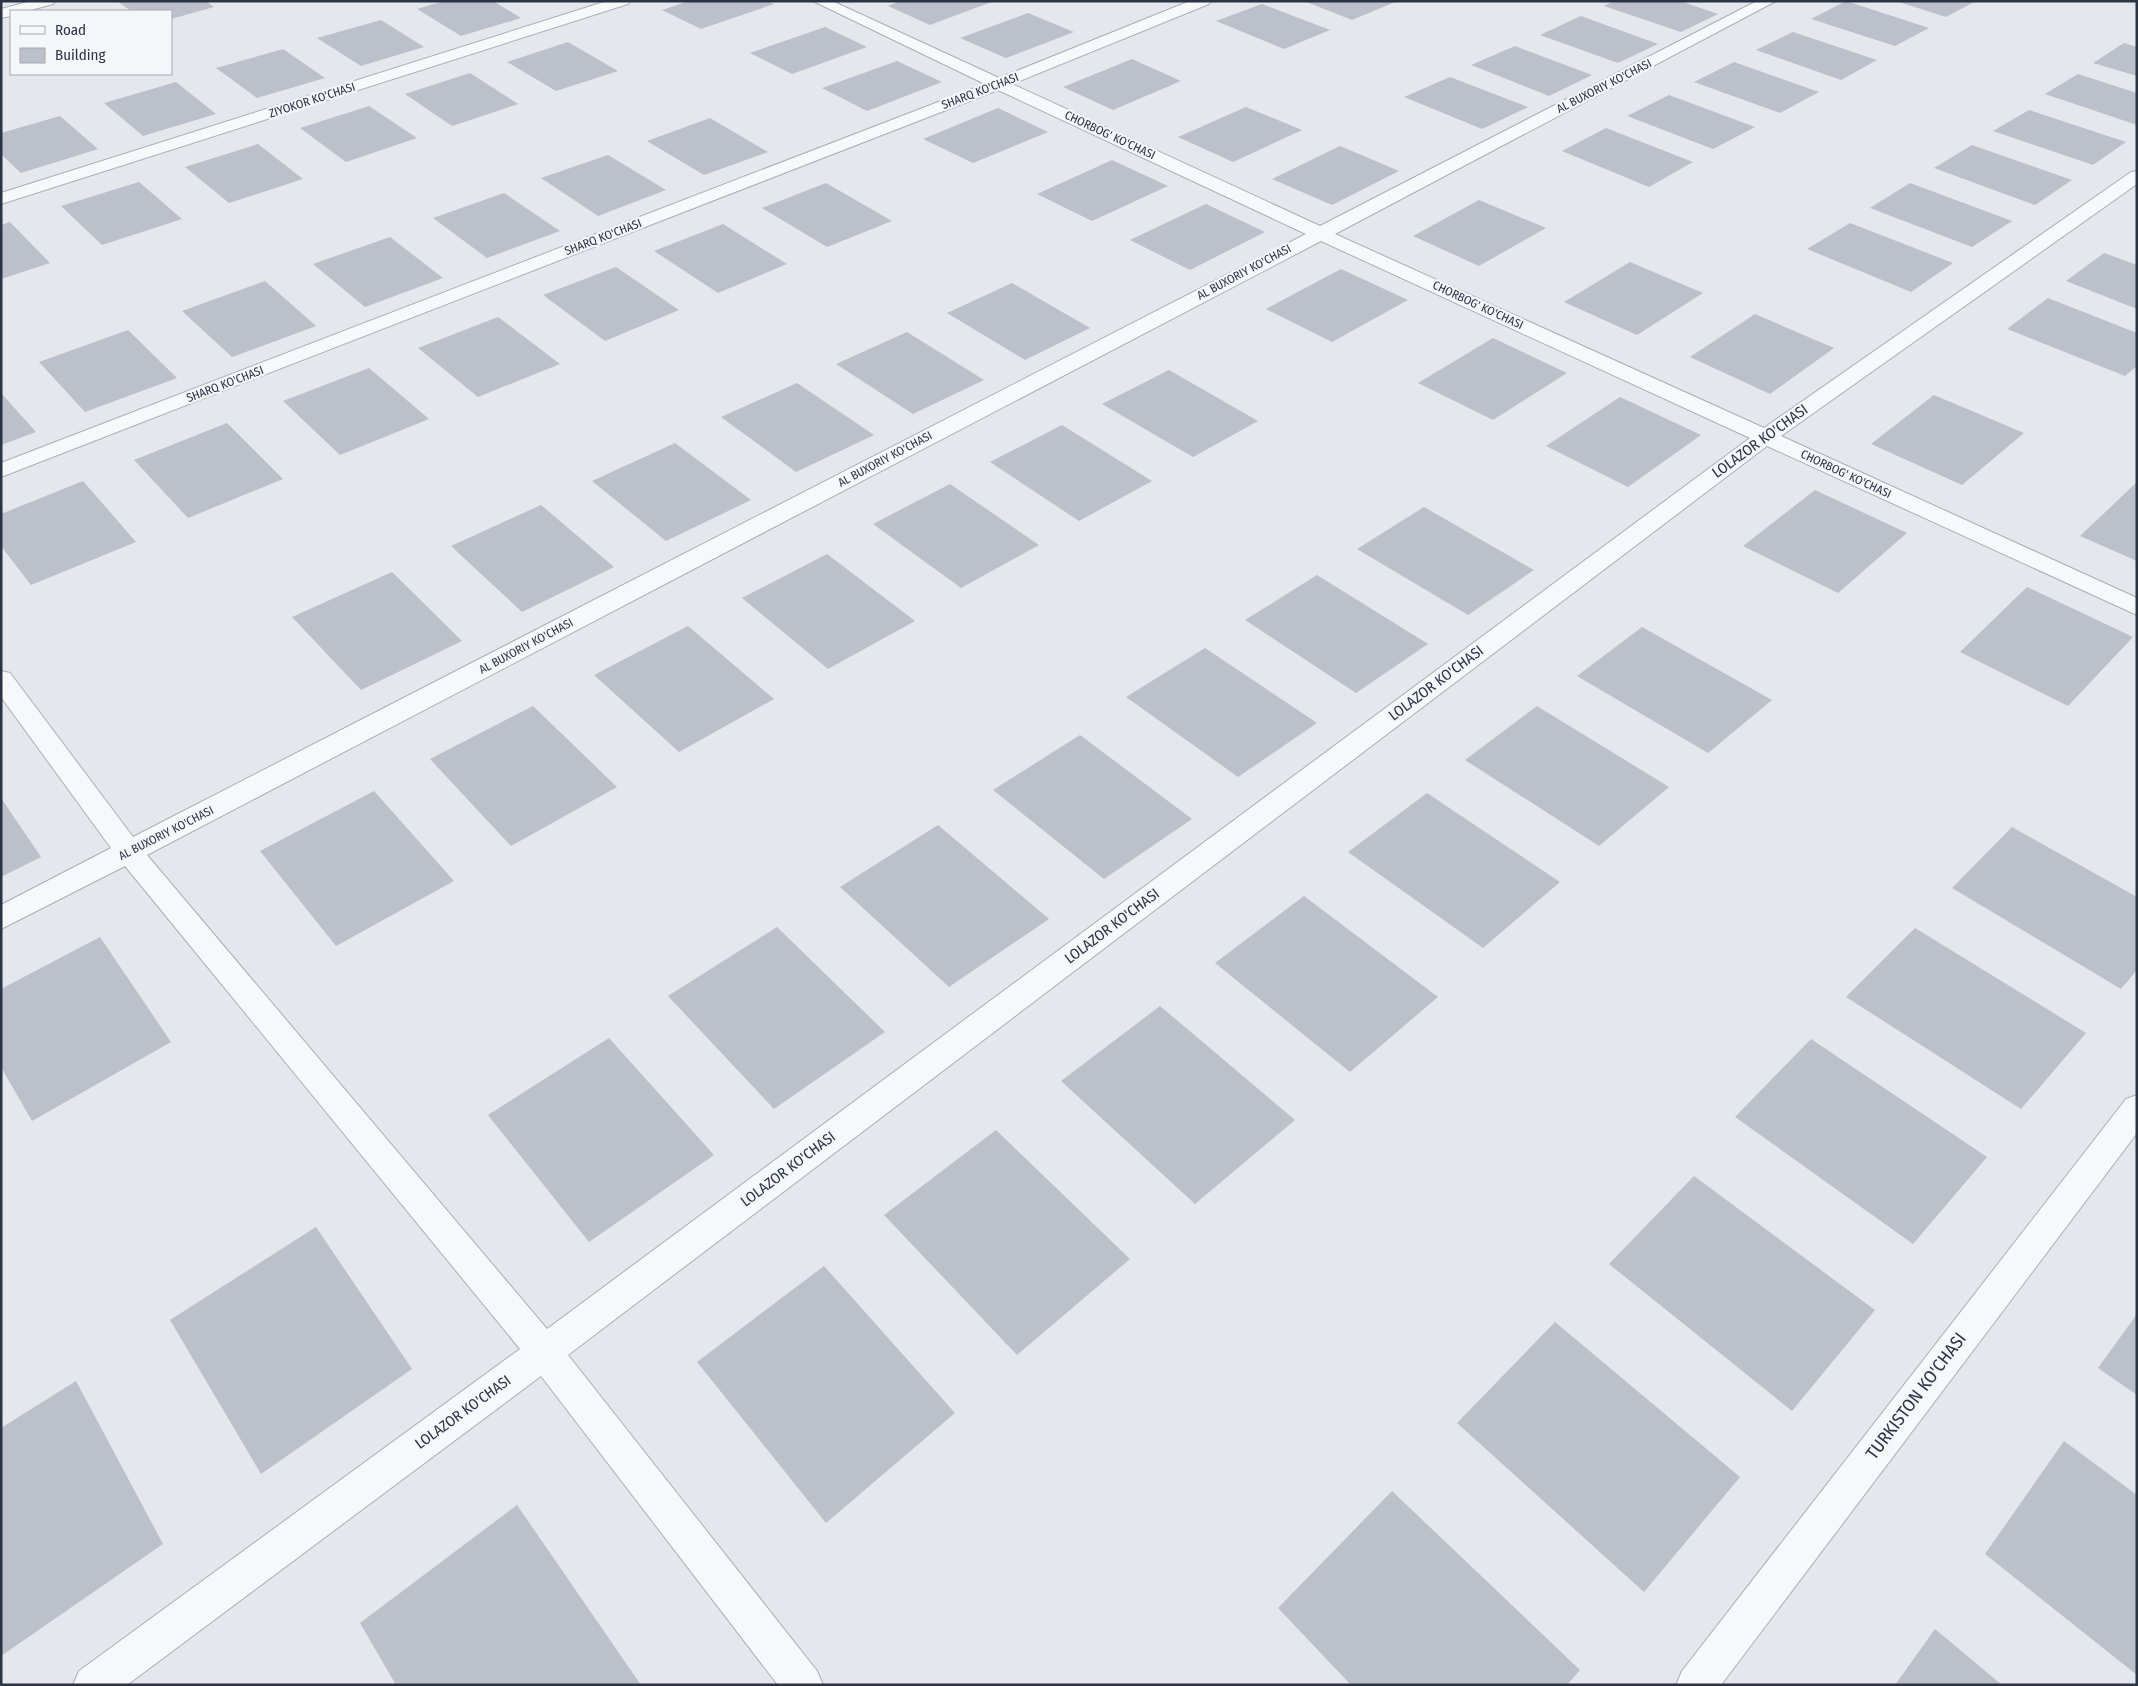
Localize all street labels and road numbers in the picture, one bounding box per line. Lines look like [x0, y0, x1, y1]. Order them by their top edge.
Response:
street label: AL BUXORIY KO'CHASI [1554, 56, 1654, 116]
street label: SHARQ KO'CHASI [940, 70, 1020, 112]
street label: ZIYOKOR KO'CHASI [267, 79, 357, 121]
street label: CHORBOG' KO'CHASI [1062, 108, 1158, 162]
street label: SHARQ KO'CHASI [563, 216, 643, 258]
street label: AL BUXORIY KO'CHASI [1195, 241, 1293, 303]
street label: CHORBOG' KO'CHASI [1430, 278, 1526, 332]
street label: SHARQ KO'CHASI [185, 363, 265, 405]
street label: LOLAZOR KO'CHASI [1709, 400, 1811, 482]
street label: AL BUXORIY KO'CHASI [836, 428, 934, 490]
street label: CHORBOG' KO'CHASI [1798, 447, 1894, 501]
street label: AL BUXORIY KO'CHASI [477, 615, 575, 677]
street label: LOLAZOR KO'CHASI [1385, 642, 1487, 724]
street label: AL BUXORIY KO'CHASI [116, 803, 216, 863]
street label: LOLAZOR KO'CHASI [1061, 885, 1163, 967]
street label: LOLAZOR KO'CHASI [737, 1128, 839, 1210]
street label: TURKISTON KO'CHASI [1861, 1328, 1971, 1464]
street label: LOLAZOR KO'CHASI [412, 1371, 514, 1453]

